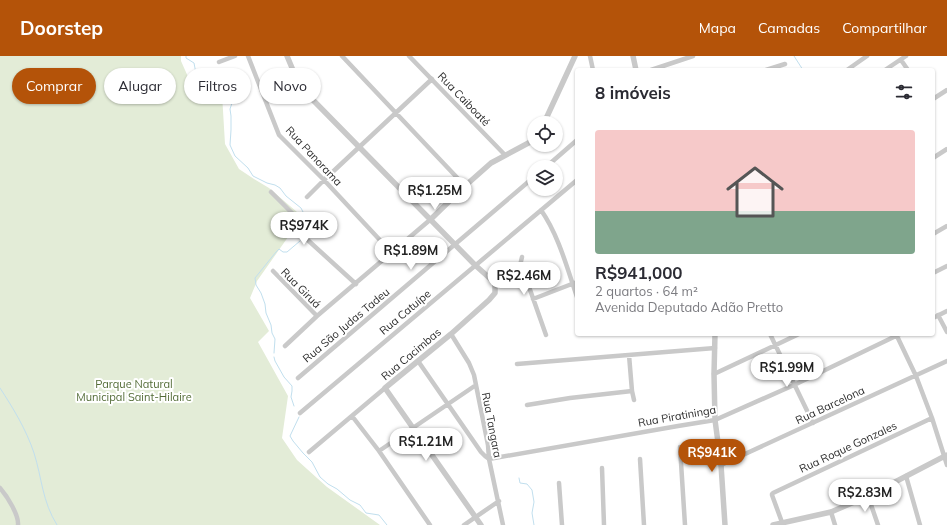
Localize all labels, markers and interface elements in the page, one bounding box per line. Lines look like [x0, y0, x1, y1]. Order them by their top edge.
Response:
text: Doorstep [20, 16, 103, 40]
text: Mapa [699, 19, 736, 37]
text: Camadas [758, 19, 820, 37]
text: Compartilhar [842, 19, 927, 37]
chip: Comprar [12, 68, 96, 104]
chip: Alugar [104, 68, 176, 104]
chip: Filtros [184, 68, 251, 104]
chip: Novo [259, 68, 321, 104]
street label: Rua Caiboaté [435, 69, 493, 129]
icon: filters [893, 81, 915, 103]
text: 8 imóveis [595, 82, 671, 103]
map controls [527, 116, 563, 196]
button: locate [527, 116, 563, 152]
street label: Rua Panorama [283, 123, 345, 189]
icon: home [719, 156, 791, 228]
button: layers [527, 160, 563, 196]
pin: R$1.25M [398, 177, 472, 211]
text: R$1.25M [408, 182, 462, 198]
pin: R$974K [271, 212, 337, 246]
text: R$974K [280, 217, 328, 233]
pin: R$1.89M [374, 237, 448, 271]
text: R$1.89M [384, 242, 438, 258]
pin: R$2.46M [487, 262, 561, 296]
text: R$941,000 [595, 262, 683, 283]
street label: Rua Giruá [278, 265, 324, 311]
text: R$2.46M [497, 267, 551, 283]
text: 2 quartos · 64 m² [595, 283, 698, 299]
street label: Rua São Judas Tadeu [300, 285, 392, 365]
street label: Rua Catuípe [376, 286, 434, 338]
text: Avenida Deputado Adão Pretto [595, 299, 783, 315]
street label: Rua Cacimbas [378, 325, 444, 383]
pin: R$1.99M [750, 354, 824, 388]
text: R$1.99M [760, 359, 814, 375]
park label: Parque Natural Municipal Saint-Hilaire [76, 377, 192, 404]
street label: Rua Barcelona [793, 383, 867, 427]
street label: Rua Tangara [479, 391, 505, 459]
street label: Rua Piratininga [637, 402, 717, 430]
street label: Rua Roque Gonzales [797, 418, 899, 476]
pin: R$1.21M [389, 428, 463, 462]
text: R$1.21M [399, 433, 453, 449]
pin: R$941K [679, 439, 745, 473]
text: R$941K [688, 444, 736, 460]
pin: R$2.83M [828, 479, 902, 513]
text: R$2.83M [838, 484, 892, 500]

